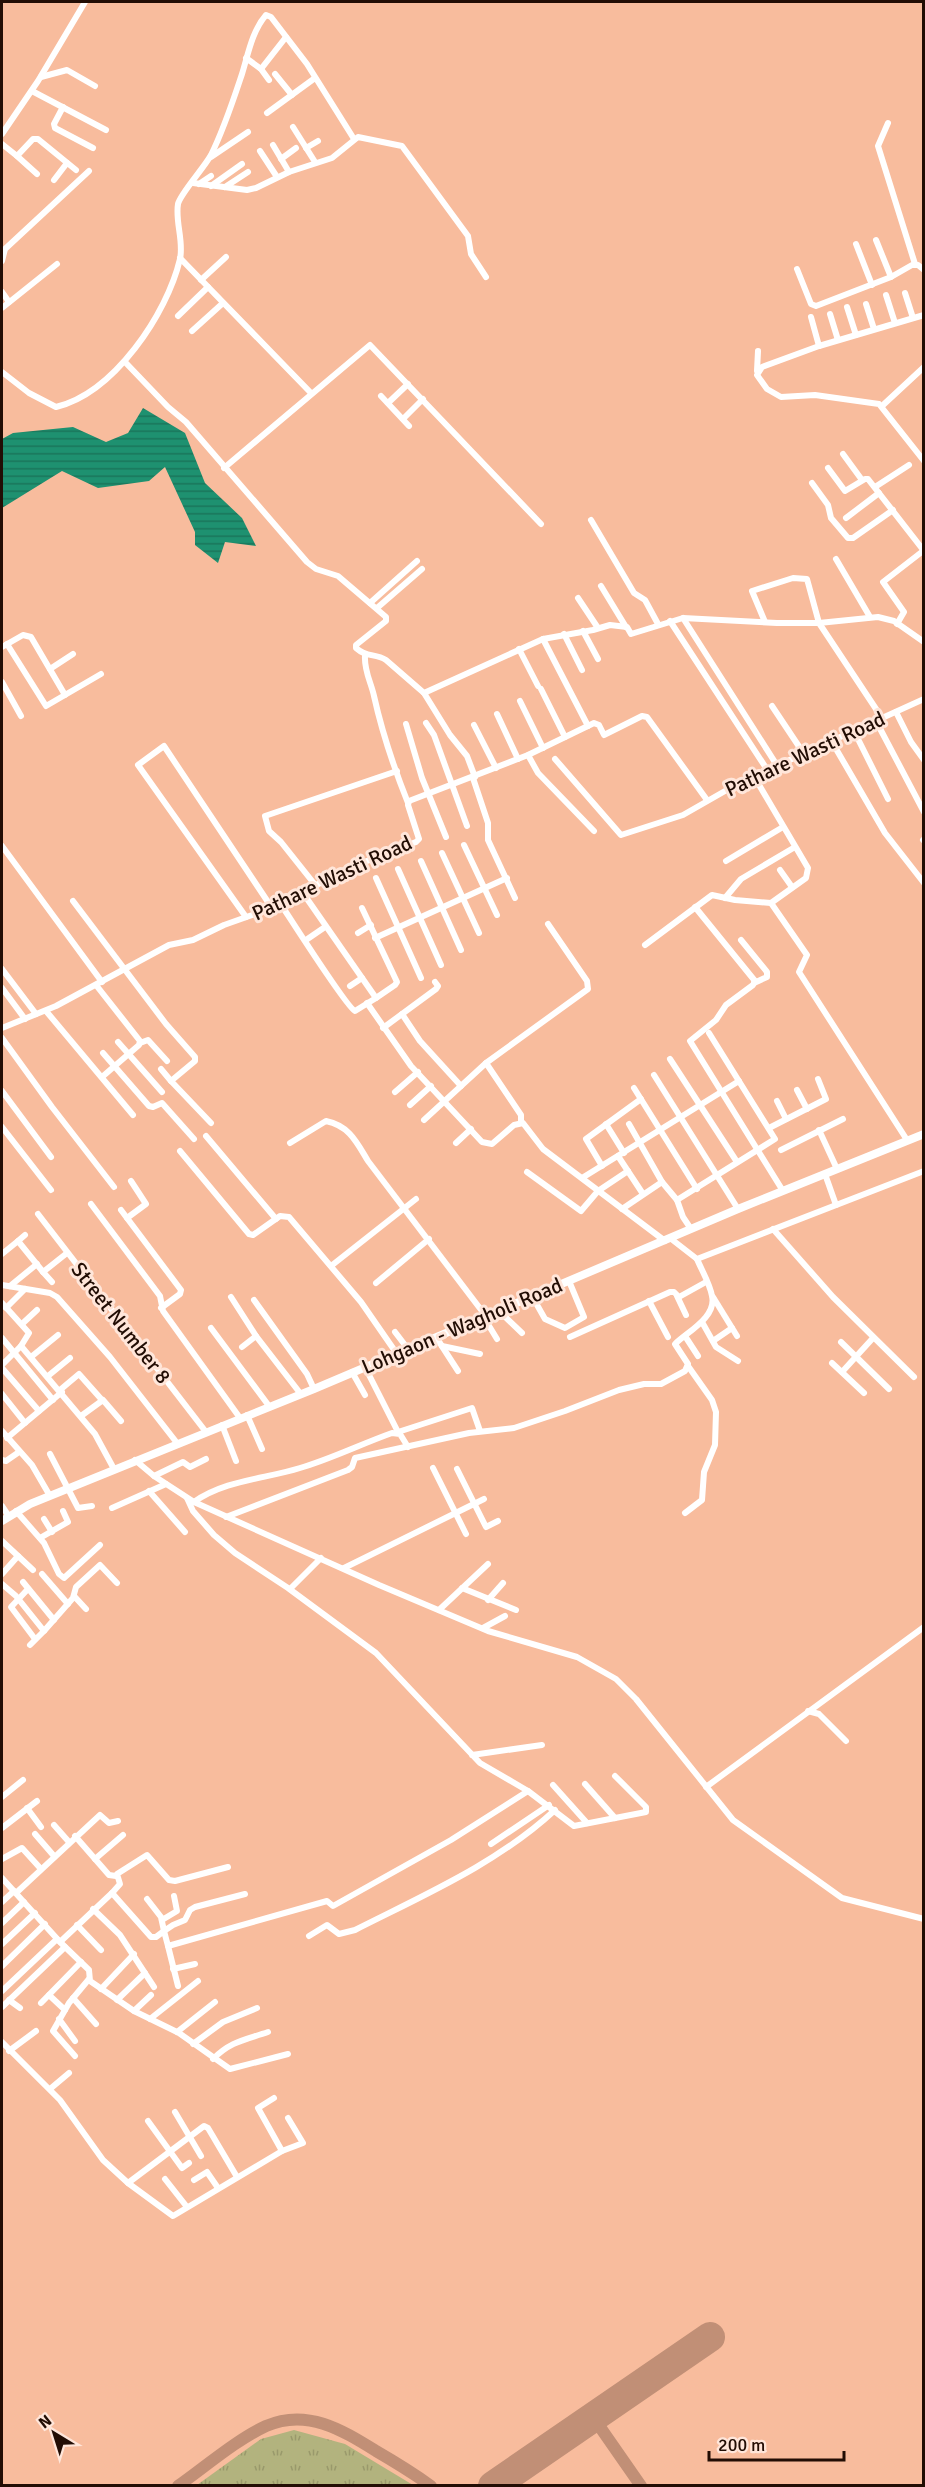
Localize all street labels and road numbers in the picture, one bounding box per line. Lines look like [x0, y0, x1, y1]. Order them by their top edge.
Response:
street label: Pathare Wasti Road [721, 706, 889, 802]
street label: Pathare Wasti Road [248, 830, 416, 926]
street label: Street Number 8 [65, 1257, 177, 1389]
street label: Lohgaon - Wagholi Road [358, 1272, 566, 1380]

